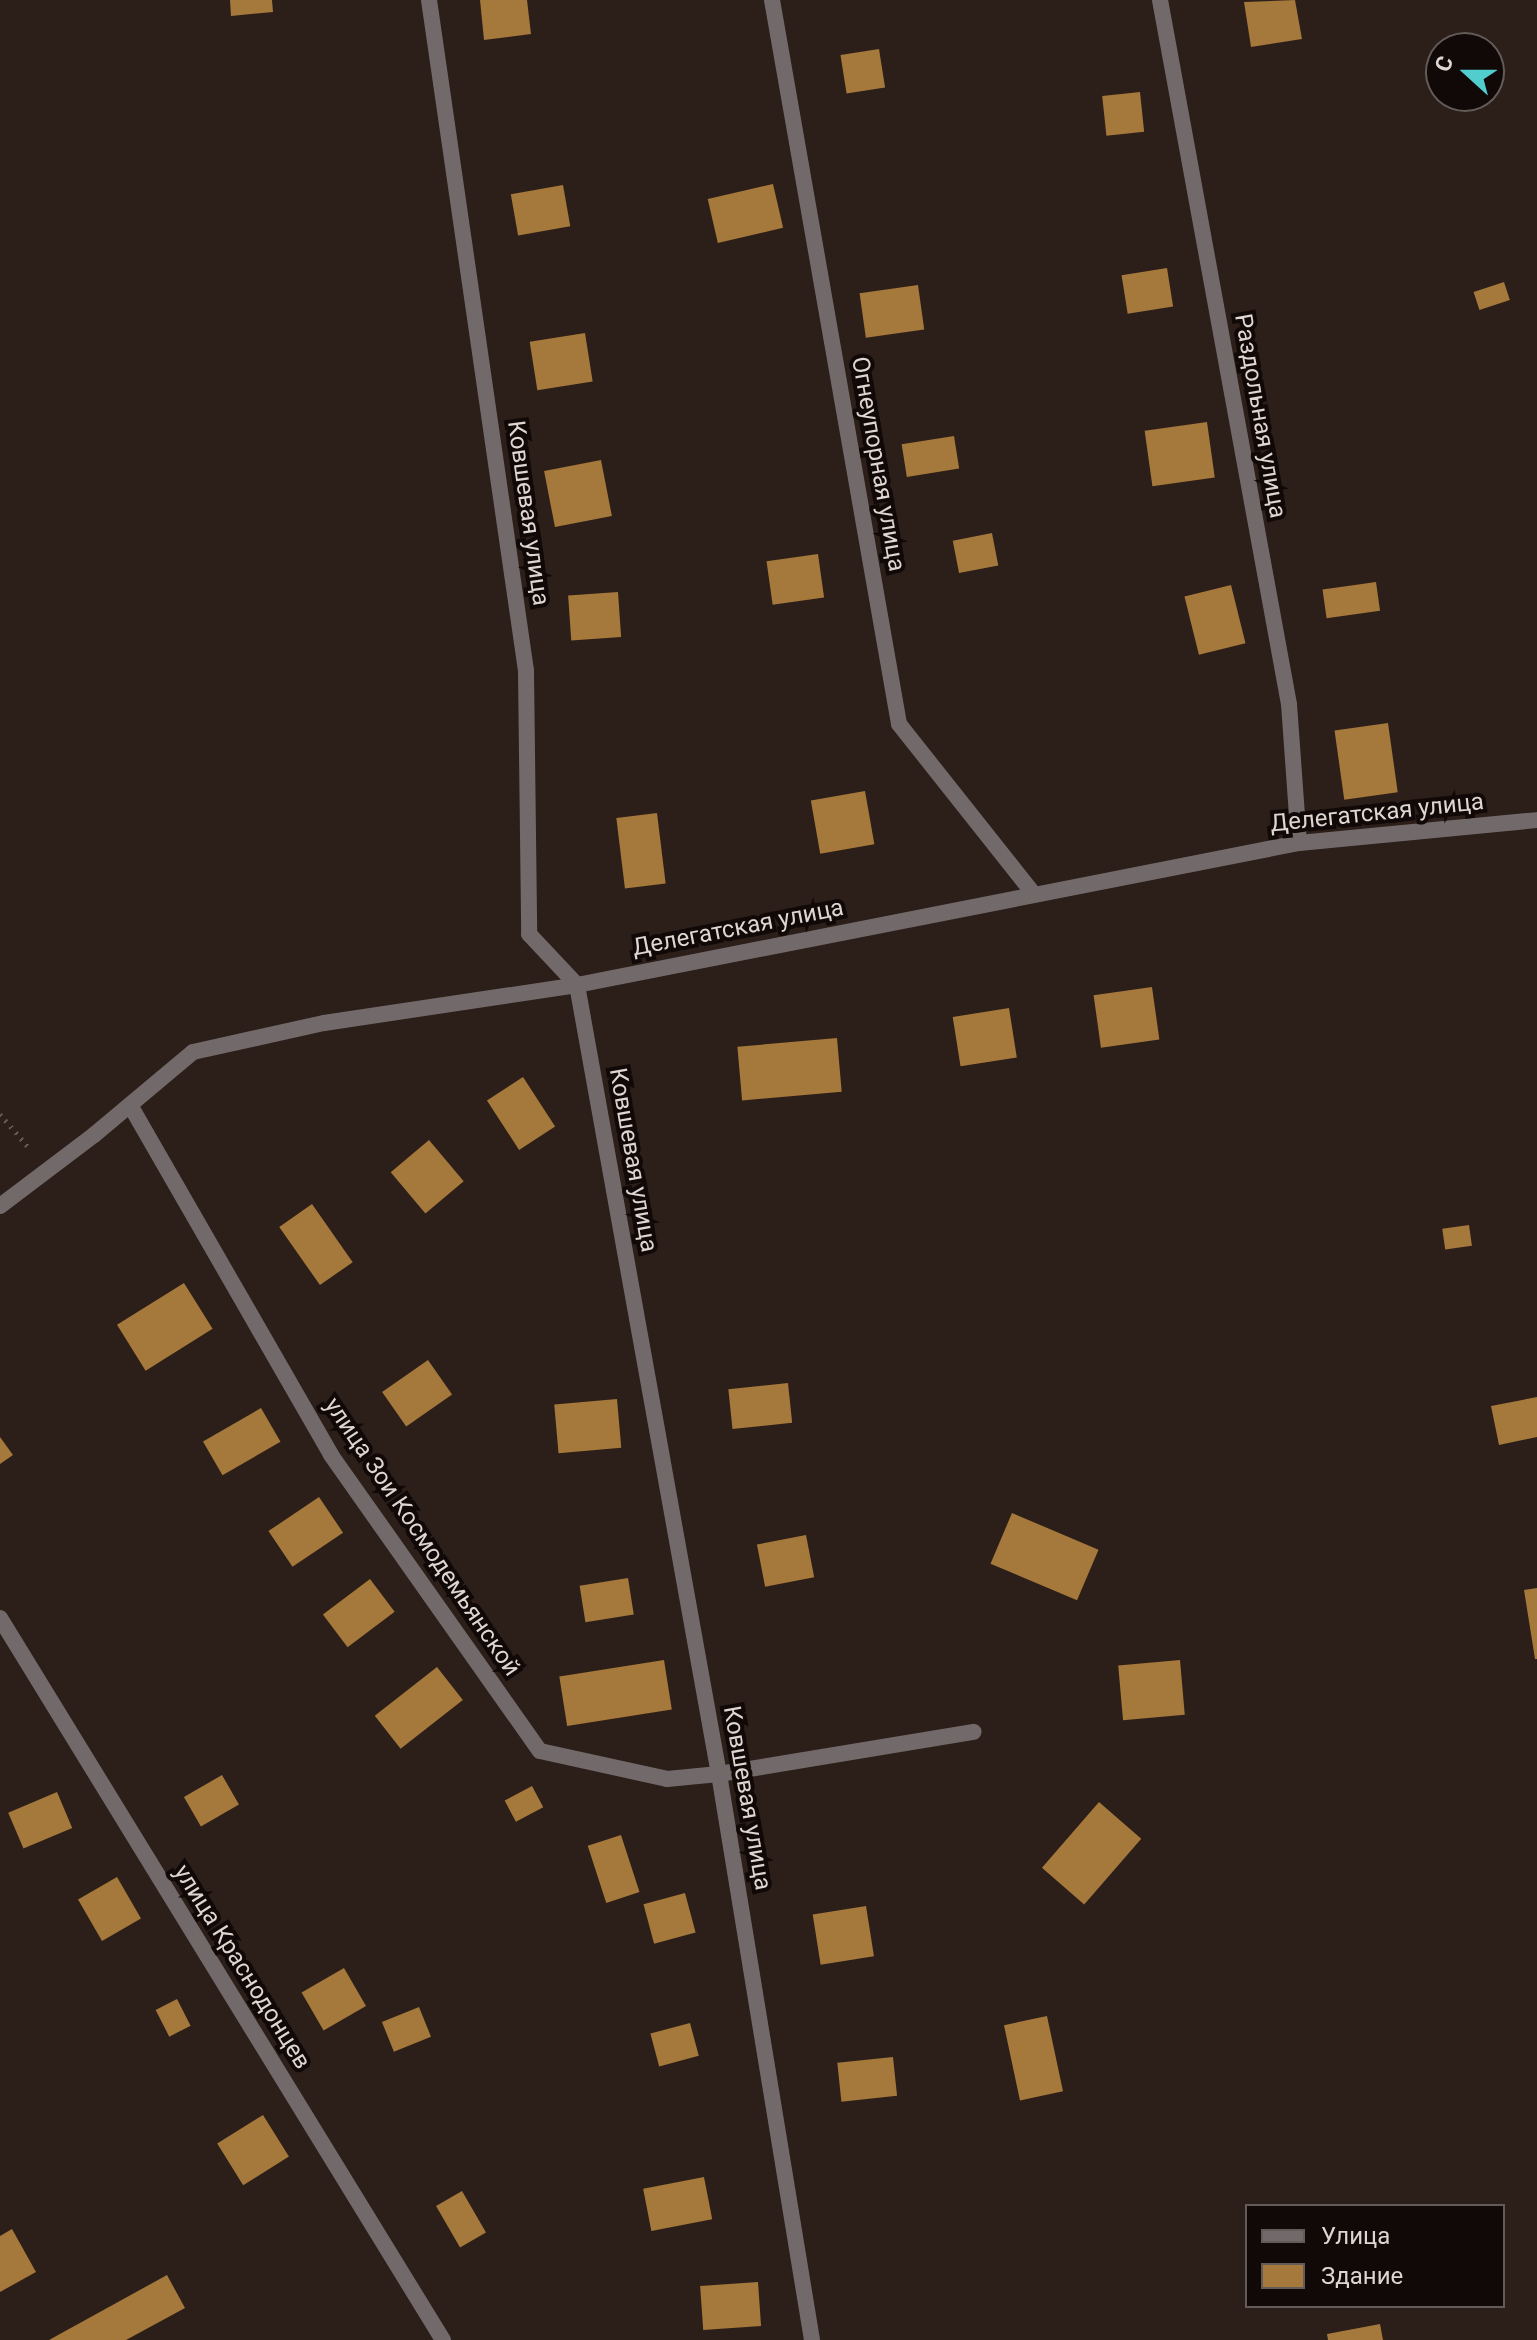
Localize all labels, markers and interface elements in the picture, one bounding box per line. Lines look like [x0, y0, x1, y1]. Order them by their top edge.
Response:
north arrow [1425, 32, 1505, 112]
text: С [1430, 53, 1458, 75]
street label: Раздольная улица [1228, 312, 1292, 520]
street label: Огнеупорная улица [845, 355, 911, 573]
street label: Ковшевая улица [501, 419, 555, 607]
street label: Делегатская улица [1269, 787, 1485, 839]
street label: Делегатская улица [630, 893, 846, 963]
street label: Ковшевая улица [603, 1066, 663, 1254]
street label: улица Зои Космодемьянской [318, 1392, 526, 1682]
street label: Ковшевая улица [717, 1704, 777, 1892]
street label: улица Краснодонцев [167, 1860, 317, 2074]
legend [1245, 2204, 1505, 2308]
text: Улица [1321, 2222, 1390, 2250]
text: Здание [1321, 2262, 1403, 2290]

